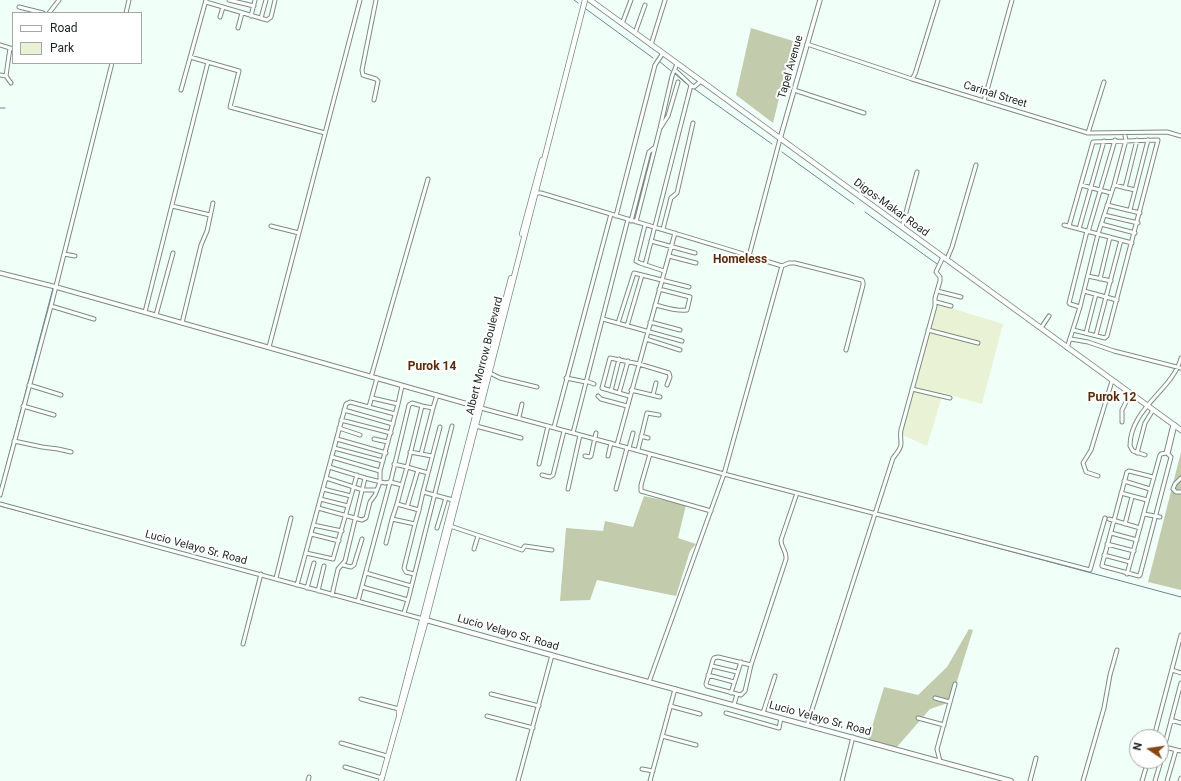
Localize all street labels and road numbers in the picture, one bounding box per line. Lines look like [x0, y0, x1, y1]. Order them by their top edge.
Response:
street label: Tapel Avenue [776, 34, 806, 100]
street label: Carinal Street [961, 79, 1029, 111]
street label: Digos-Makar Road [851, 176, 931, 240]
street label: Albert Morrow Boulevard [464, 296, 506, 416]
street label: Lucio Velayo Sr. Road [144, 528, 248, 568]
street label: Lucio Velayo Sr. Road [456, 612, 560, 654]
street label: Lucio Velayo Sr. Road [768, 699, 872, 739]

